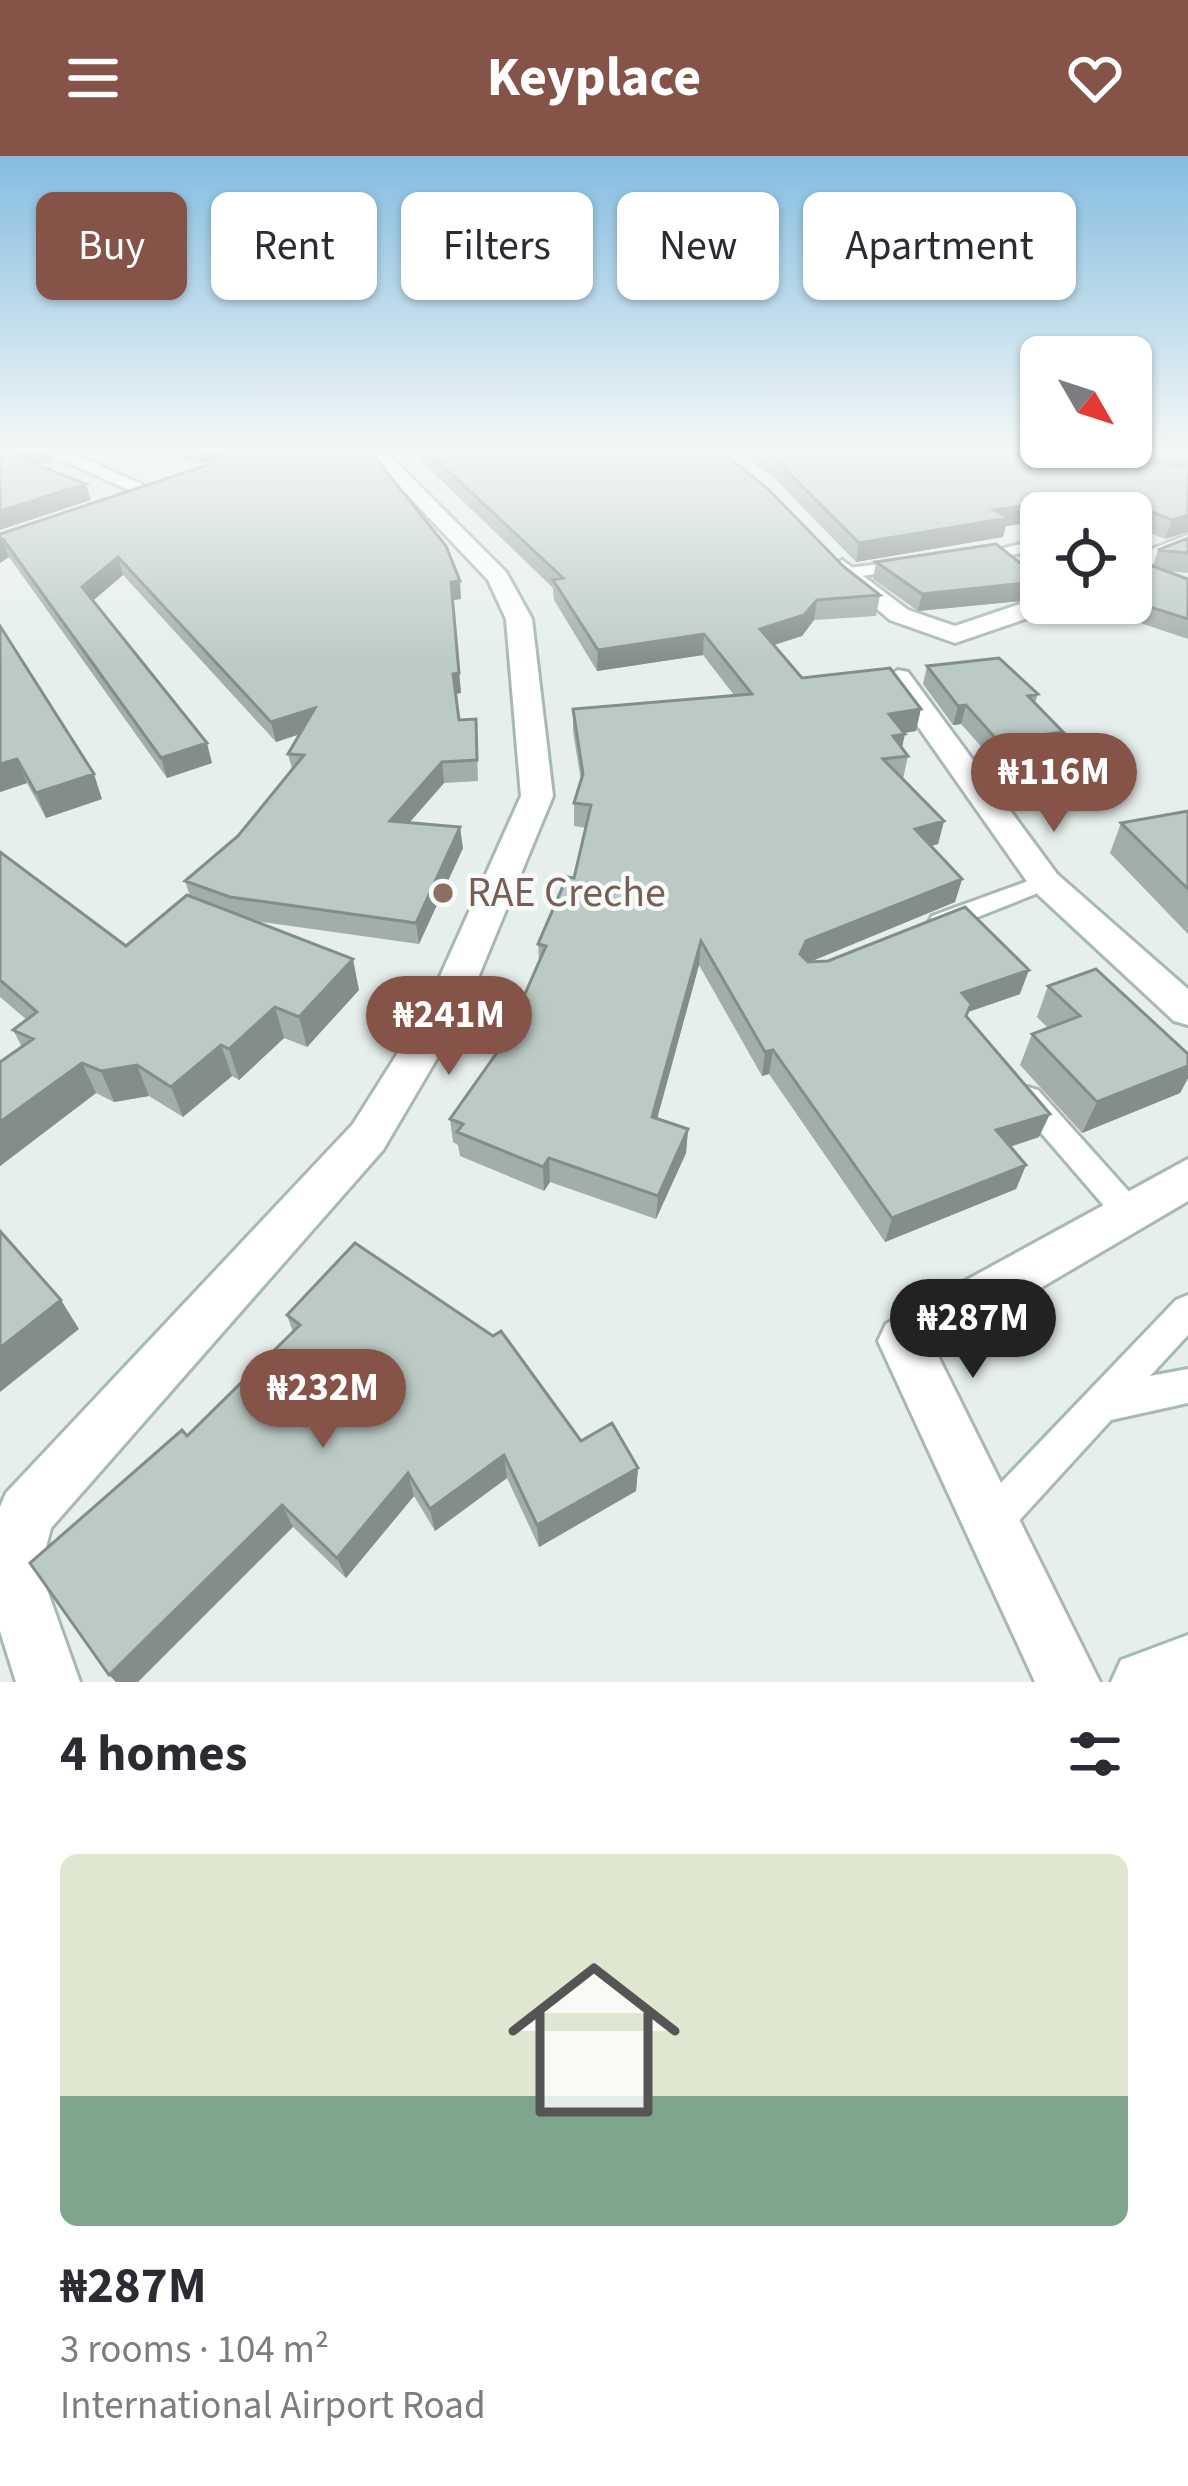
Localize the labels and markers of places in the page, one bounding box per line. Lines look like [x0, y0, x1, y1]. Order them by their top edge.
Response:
pin: ₦116M [970, 733, 1138, 835]
place label: RAE Creche [467, 863, 666, 923]
marker: RAE Creche [430, 880, 456, 906]
pin: ₦241M [365, 976, 533, 1078]
pin: ₦287M [889, 1279, 1057, 1381]
pin: ₦232M [239, 1349, 407, 1451]

